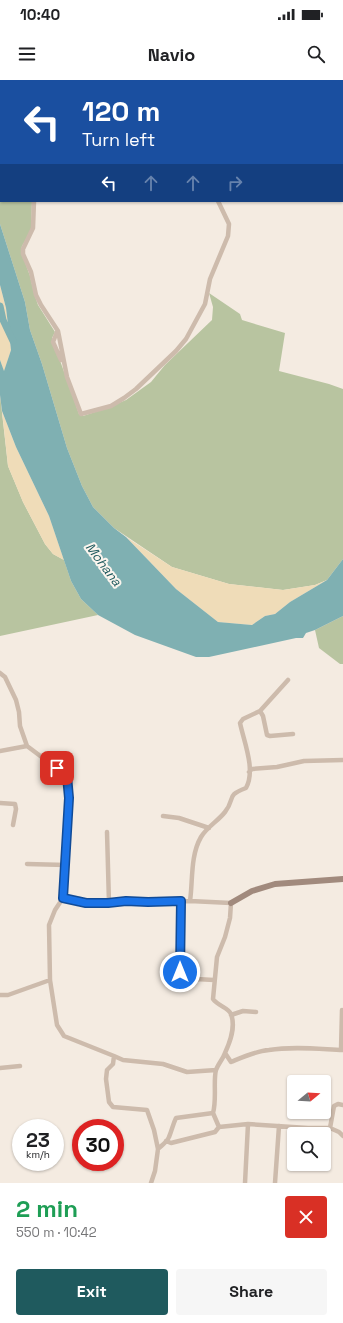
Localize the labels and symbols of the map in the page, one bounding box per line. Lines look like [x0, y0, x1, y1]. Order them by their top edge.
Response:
water label: Mohana [82, 539, 126, 590]
pin [40, 751, 74, 785]
position arrow [159, 951, 201, 993]
north arrow [287, 1075, 331, 1119]
speed limit sign: 30 [72, 1119, 124, 1171]

